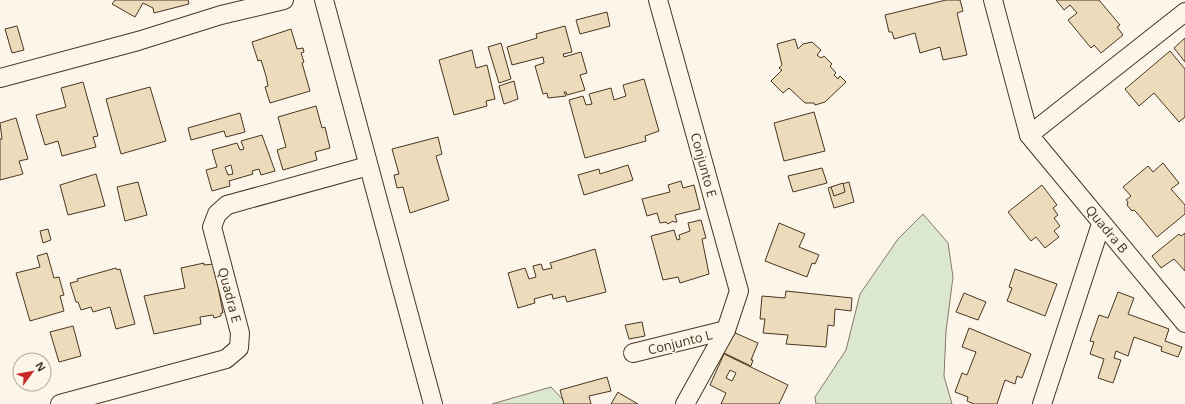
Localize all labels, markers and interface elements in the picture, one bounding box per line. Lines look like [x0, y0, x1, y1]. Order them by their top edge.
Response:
street label: Conjunto E [687, 131, 721, 199]
street label: Quadra B [1082, 201, 1132, 257]
street label: Quadra E [214, 265, 246, 325]
street label: Conjunto L [646, 325, 714, 359]
north arrow [12, 352, 52, 392]
text: N [32, 359, 50, 374]

